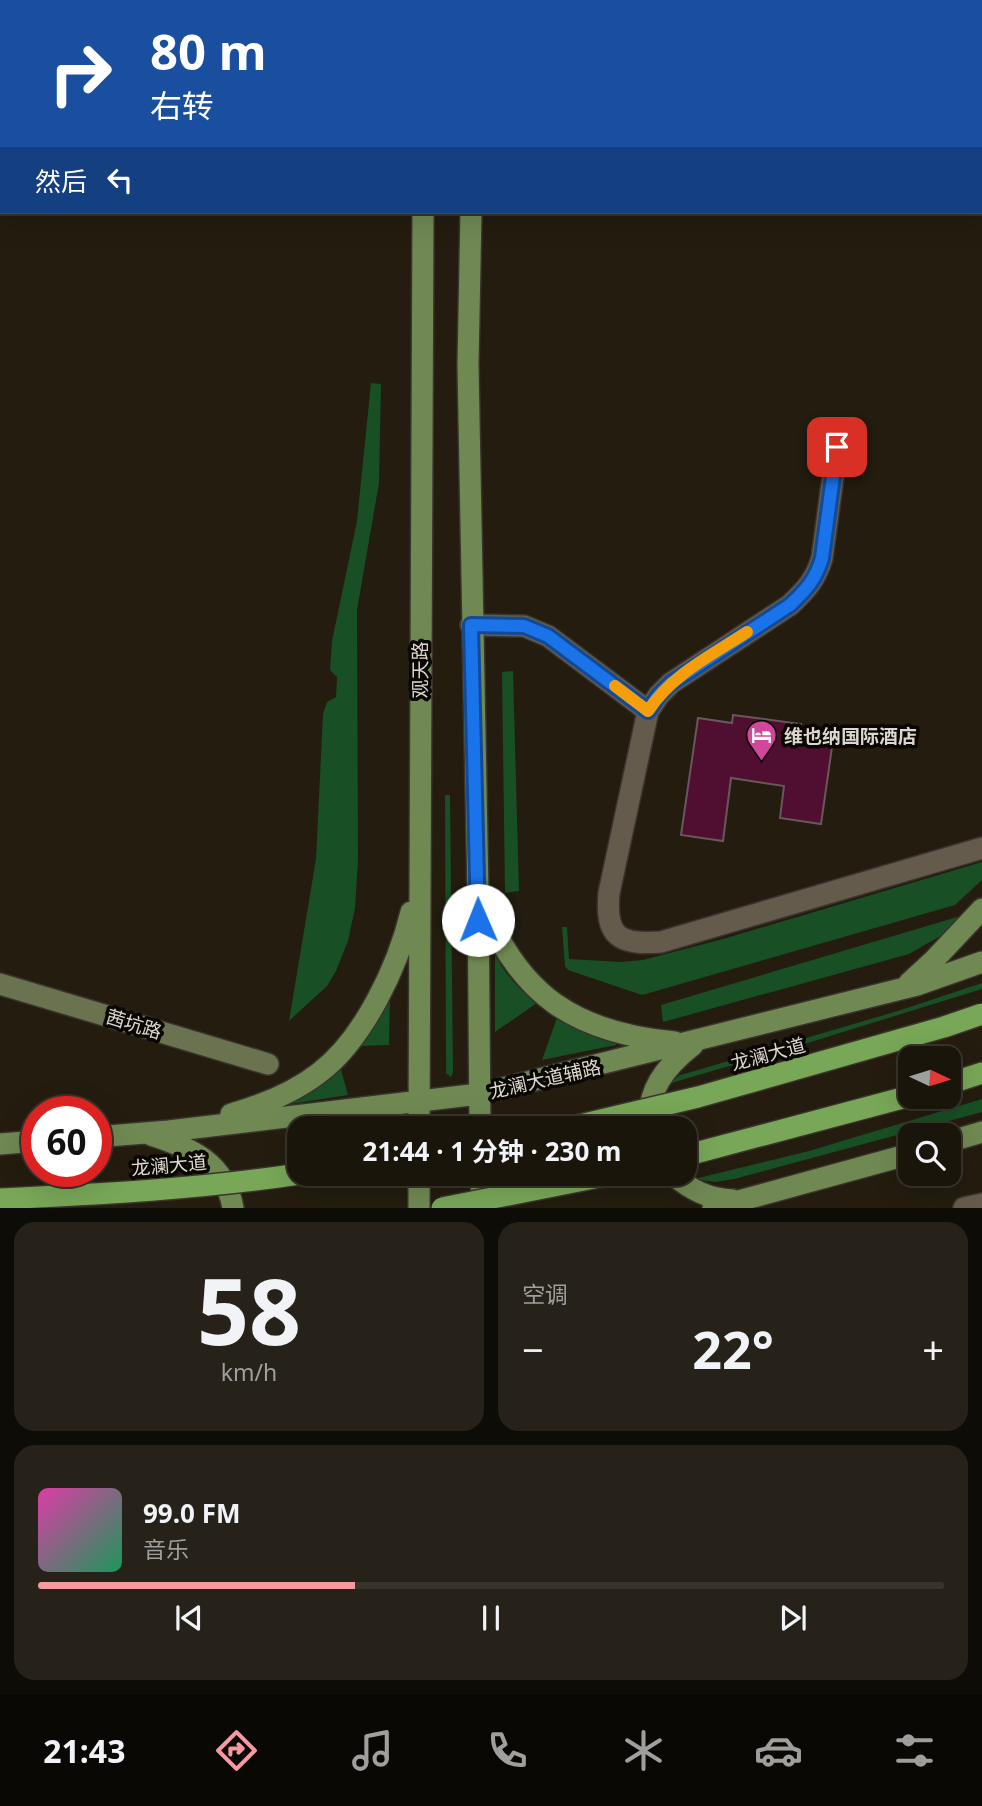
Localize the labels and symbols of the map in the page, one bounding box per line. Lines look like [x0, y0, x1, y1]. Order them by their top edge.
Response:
pin [807, 417, 867, 477]
street label: 观天路 [407, 641, 433, 699]
hotel icon: 维也纳国际酒店 [744, 719, 778, 763]
place label: 维也纳国际酒店 [784, 723, 917, 749]
position arrow [441, 883, 515, 957]
street label: 茜坑路 [103, 1003, 165, 1045]
street label: 龙澜大道 [728, 1032, 808, 1076]
north arrow [898, 1046, 961, 1110]
street label: 龙澜大道辅路 [487, 1054, 603, 1104]
speed limit sign: 60 [21, 1096, 112, 1187]
street label: 龙澜大道 [130, 1149, 208, 1181]

